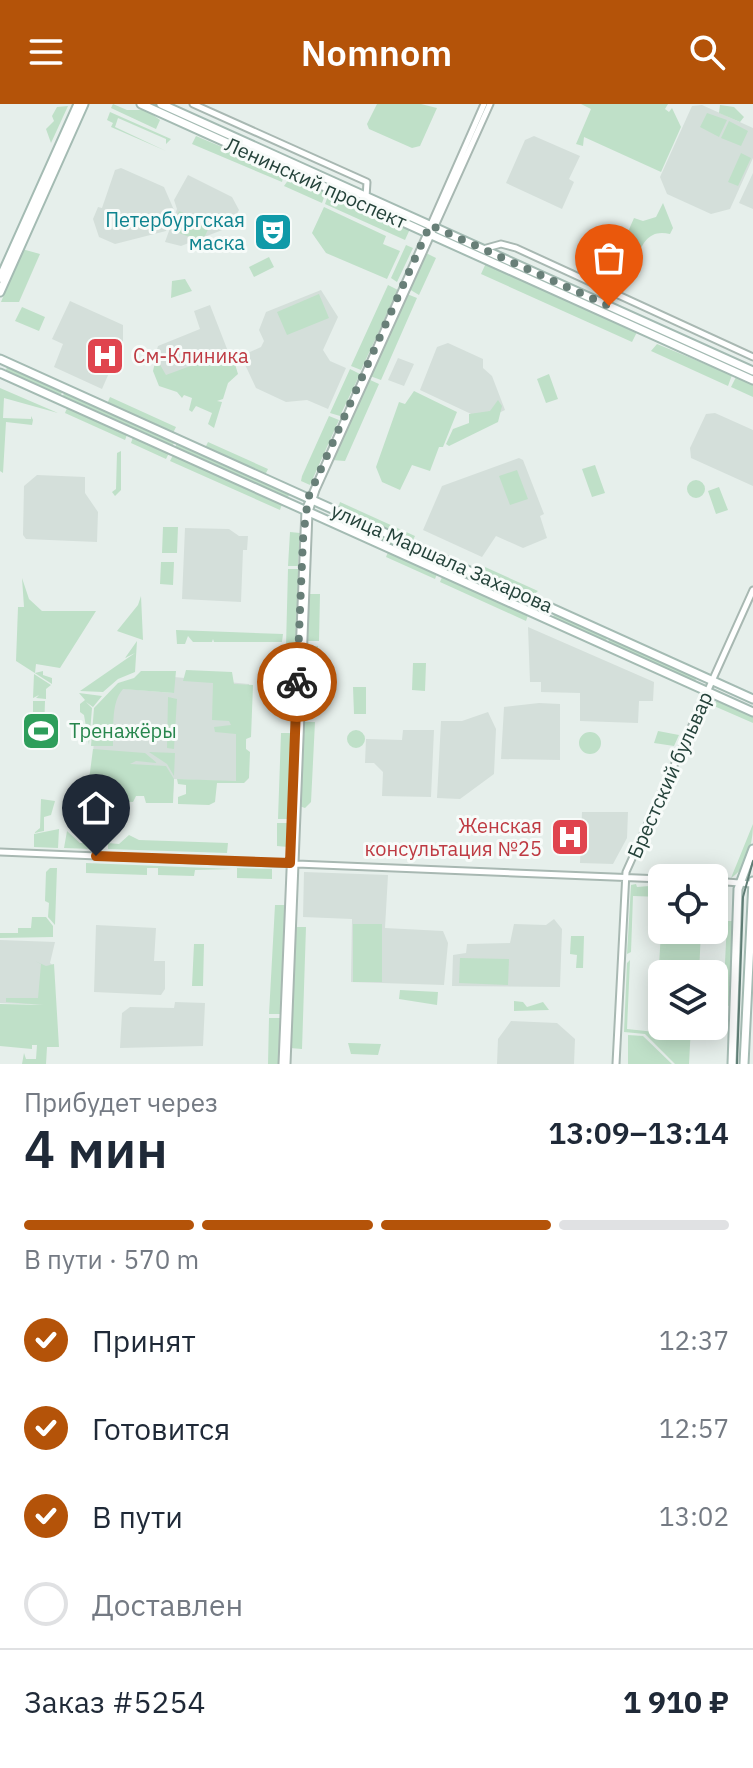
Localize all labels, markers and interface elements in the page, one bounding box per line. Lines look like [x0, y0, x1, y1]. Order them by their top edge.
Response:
text: Nomnom [301, 29, 452, 76]
icon: menu [24, 30, 68, 74]
icon: search [685, 30, 729, 74]
street label: Ленинский проспект [221, 130, 412, 235]
place label: Петербургская маска [105, 206, 245, 256]
theatre icon: Петербургская маска [252, 211, 294, 253]
pin [575, 224, 643, 306]
icon: bag [587, 236, 631, 280]
hospital icon: См-Клиника [84, 335, 126, 377]
place label: См-Клиника [133, 342, 249, 369]
street label: улица Маршала Захарова [327, 496, 558, 619]
courier [257, 642, 337, 722]
icon: bike [275, 660, 319, 704]
street label: Брестский бульвар [621, 687, 718, 862]
sports icon: Тренажёры [20, 710, 62, 752]
place label: Тренажёры [69, 717, 177, 744]
pin [62, 774, 130, 856]
icon: home [74, 786, 118, 830]
place label: Женская консультация №25 [365, 812, 542, 862]
hospital icon: Женская консультация №25 [549, 816, 591, 858]
map controls [648, 864, 728, 1040]
button: locate [648, 864, 728, 944]
button: layers [648, 960, 728, 1040]
text: Прибудет через [24, 1085, 218, 1119]
text: 13:09–13:14 [548, 1113, 729, 1152]
text: 4 мин [24, 1115, 168, 1182]
text: В пути · 570 m [24, 1242, 199, 1276]
icon: check [24, 1318, 68, 1362]
text: Принят [92, 1321, 196, 1360]
text: 12:37 [659, 1323, 729, 1357]
icon: check [24, 1406, 68, 1450]
text: Готовится [92, 1409, 230, 1448]
text: 12:57 [659, 1411, 729, 1445]
icon: check [24, 1494, 68, 1538]
text: В пути [92, 1497, 183, 1536]
text: 13:02 [659, 1499, 729, 1533]
text: Доставлен [92, 1585, 243, 1624]
text: Заказ #5254 [24, 1682, 206, 1721]
text: 1 910 ₽ [623, 1682, 729, 1721]

